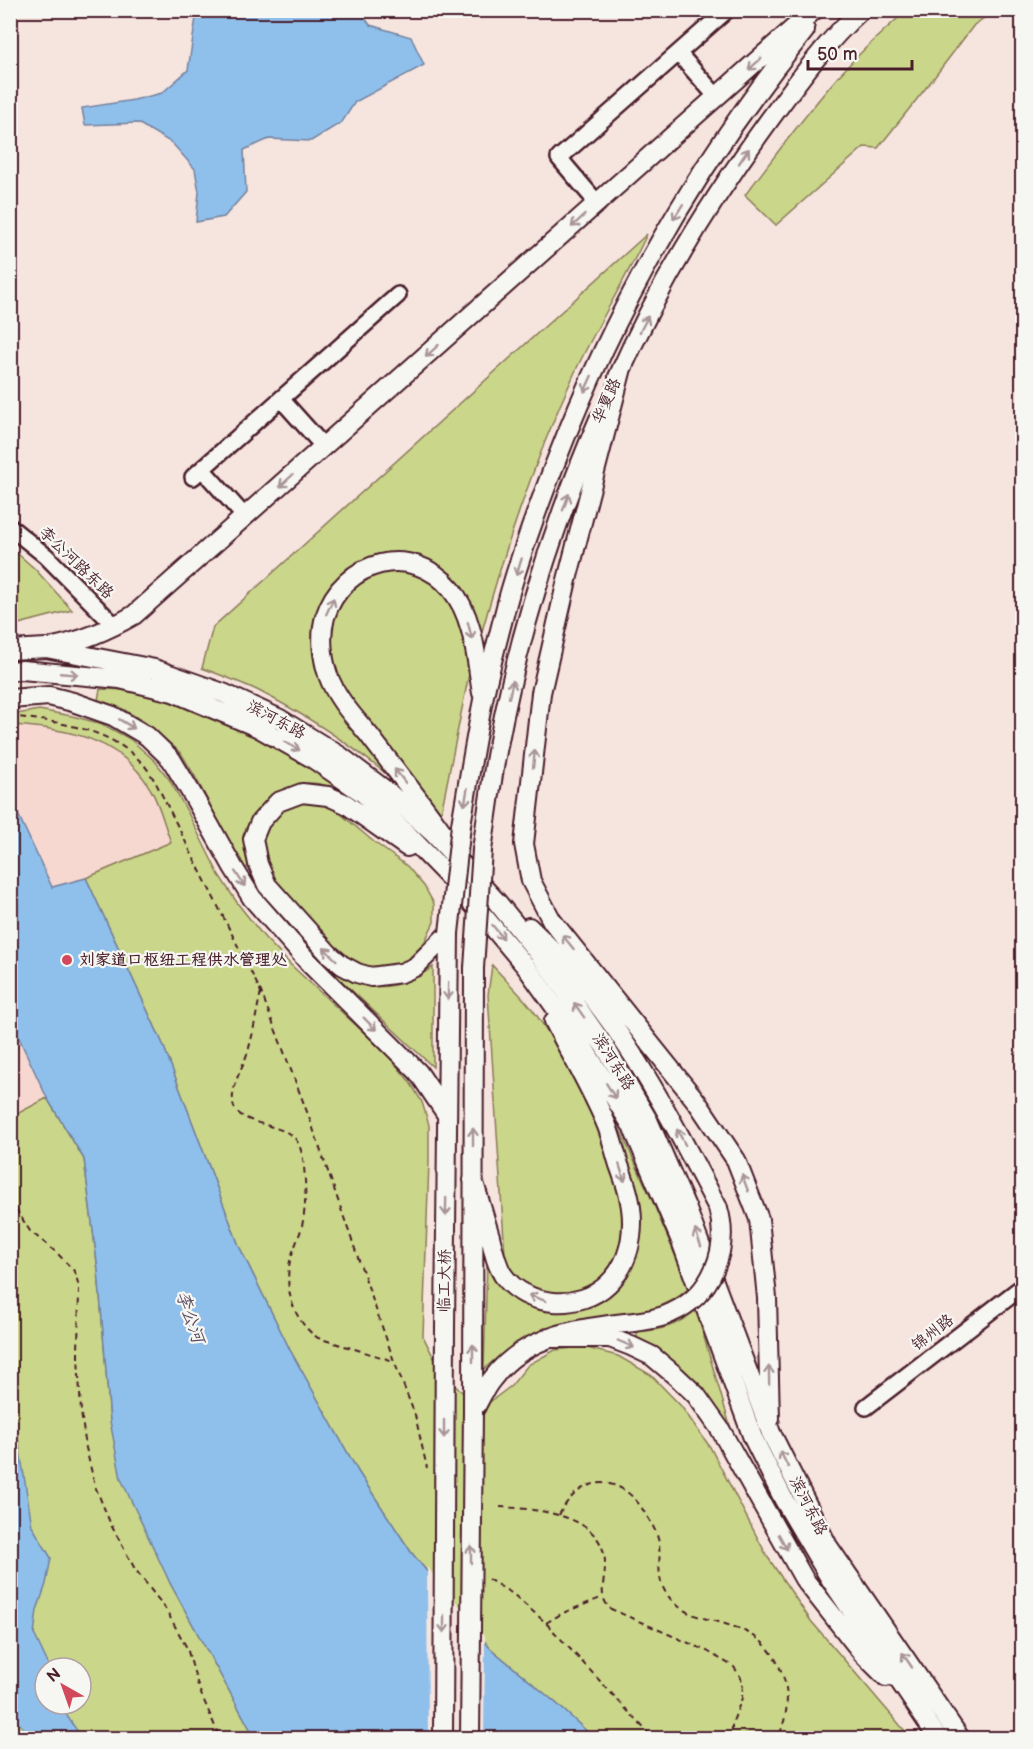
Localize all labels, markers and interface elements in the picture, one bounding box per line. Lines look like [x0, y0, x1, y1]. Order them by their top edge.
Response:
scale bar [808, 33, 912, 71]
text: 50 m [817, 44, 858, 65]
one-way arrow [747, 57, 762, 71]
one-way arrow [738, 149, 750, 165]
one-way arrow [672, 203, 684, 220]
one-way arrow [571, 214, 586, 228]
one-way arrow [639, 315, 650, 333]
one-way arrow [425, 344, 440, 358]
one-way arrow [581, 375, 593, 393]
street label: 华夏路 [589, 375, 625, 427]
one-way arrow [279, 474, 294, 488]
one-way arrow [562, 494, 573, 512]
street label: 李公河路东路 [35, 523, 117, 603]
one-way arrow [513, 557, 524, 576]
one-way arrow [325, 598, 337, 616]
one-way arrow [465, 621, 477, 640]
one-way arrow [58, 669, 78, 680]
one-way arrow [505, 680, 517, 699]
street label: 滨河东路 [243, 697, 309, 743]
one-way arrow [118, 719, 135, 731]
one-way arrow [283, 741, 300, 753]
one-way arrow [528, 749, 539, 769]
one-way arrow [394, 768, 407, 784]
one-way arrow [460, 787, 471, 807]
one-way arrow [234, 870, 246, 887]
one-way arrow [491, 924, 504, 940]
one-way arrow [562, 934, 575, 950]
one-way arrow [322, 946, 337, 961]
place label: 刘家道口枢纽工程供水管理处 [79, 951, 288, 970]
marker: 刘家道口枢纽工程供水管理处 [60, 953, 74, 967]
one-way arrow [443, 981, 454, 1001]
one-way arrow [573, 1003, 585, 1019]
one-way arrow [362, 1016, 377, 1031]
street label: 滨河东路 [588, 1030, 638, 1094]
one-way arrow [605, 1082, 617, 1099]
one-way arrow [467, 1127, 479, 1147]
one-way arrow [675, 1129, 686, 1147]
one-way arrow [617, 1163, 628, 1182]
one-way arrow [739, 1174, 750, 1193]
one-way arrow [440, 1197, 452, 1217]
one-way arrow [692, 1229, 703, 1248]
street label: 临工大桥 [435, 1249, 455, 1313]
water label: 李公河 [171, 1288, 210, 1349]
one-way arrow [528, 1292, 547, 1303]
street label: 锦州路 [908, 1311, 958, 1355]
one-way arrow [616, 1339, 635, 1350]
one-way arrow [467, 1343, 479, 1363]
one-way arrow [764, 1365, 775, 1385]
one-way arrow [438, 1418, 450, 1438]
one-way arrow [777, 1450, 789, 1468]
street label: 滨河东路 [785, 1473, 831, 1539]
one-way arrow [778, 1532, 789, 1550]
one-way arrow [466, 1545, 477, 1565]
one-way arrow [438, 1613, 450, 1633]
one-way arrow [901, 1653, 913, 1669]
north arrow [33, 1656, 93, 1716]
text: N [44, 1665, 65, 1687]

